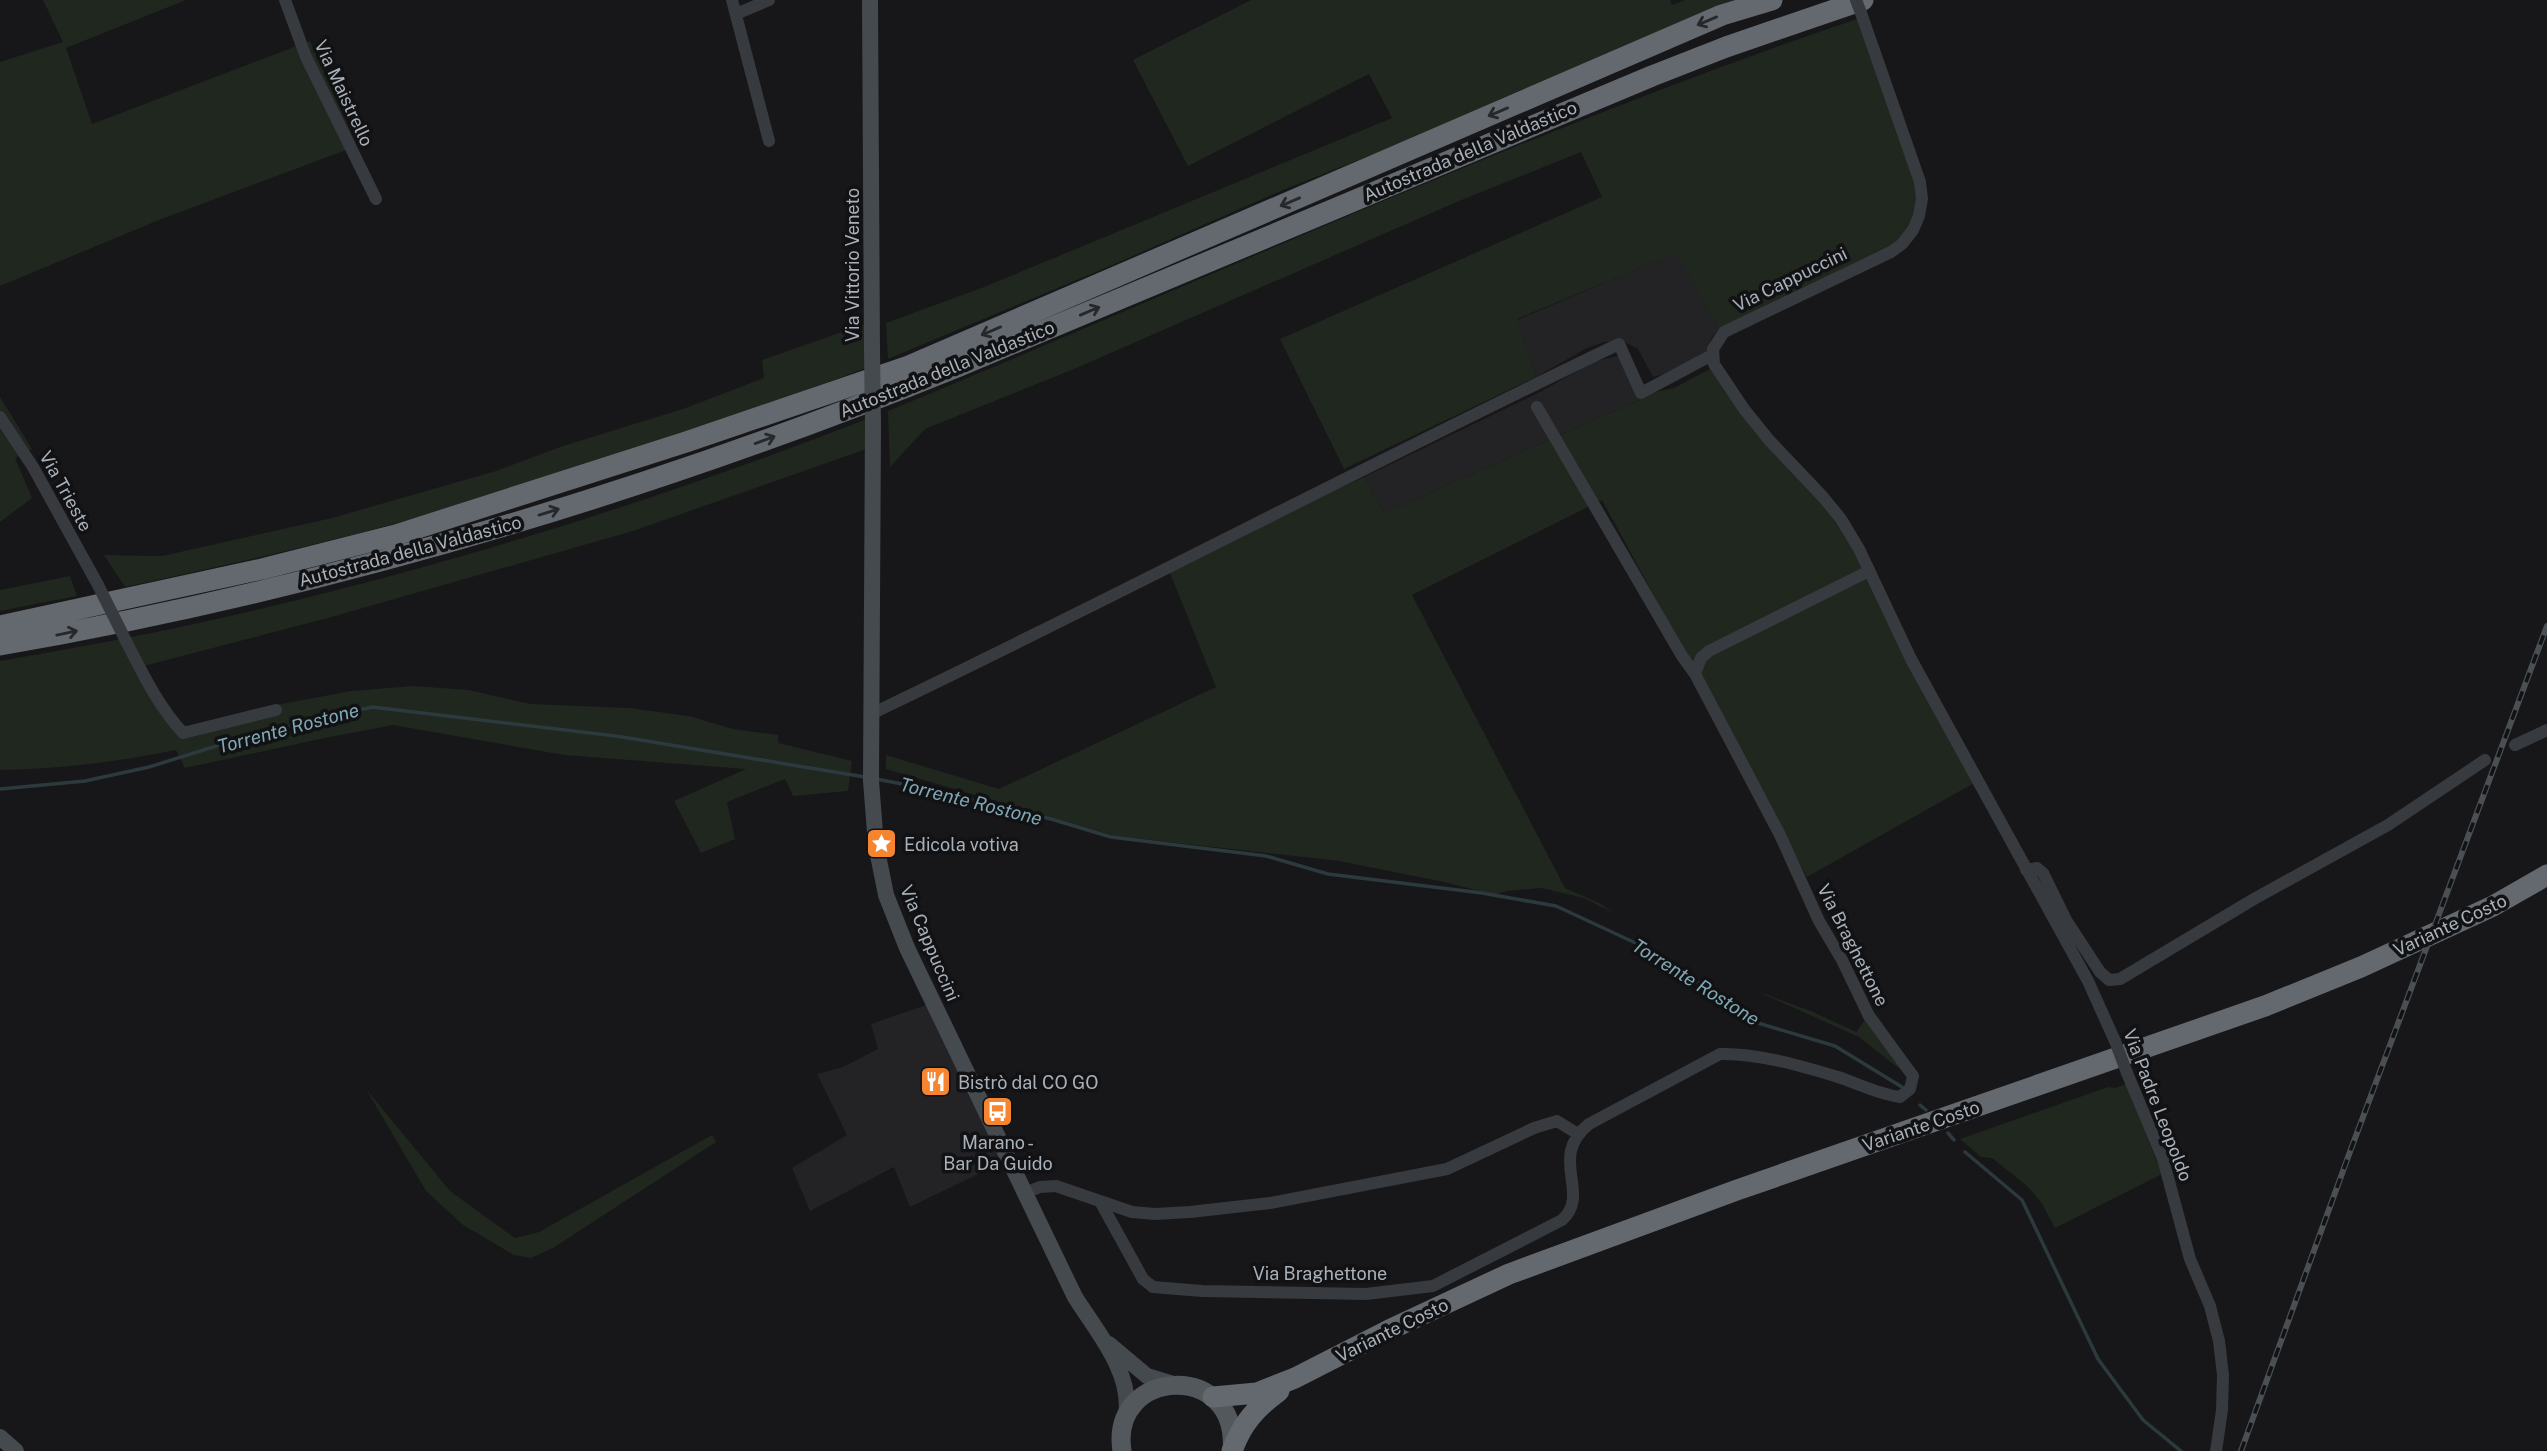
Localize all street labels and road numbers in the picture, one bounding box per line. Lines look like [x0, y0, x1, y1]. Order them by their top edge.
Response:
street label: Via Maistrello [310, 37, 378, 149]
street label: Autostrada della Valdastico [1360, 96, 1580, 206]
street label: Via Vittorio Veneto [842, 188, 863, 342]
street label: Via Cappuccini [1730, 242, 1850, 316]
street label: Autostrada della Valdastico [836, 316, 1058, 422]
street label: Via Trieste [35, 447, 97, 535]
street label: Autostrada della Valdastico [296, 511, 524, 591]
street label: Via Braghettone [1813, 880, 1893, 1010]
street label: Via Cappuccini [896, 882, 964, 1004]
street label: Variante Costo [2390, 890, 2510, 960]
street label: Via Padre Leopoldo [2119, 1026, 2197, 1184]
street label: Variante Costo [1860, 1096, 1982, 1156]
street label: Via Braghettone [1253, 1263, 1387, 1284]
street label: Variante Costo [1332, 1294, 1452, 1366]

